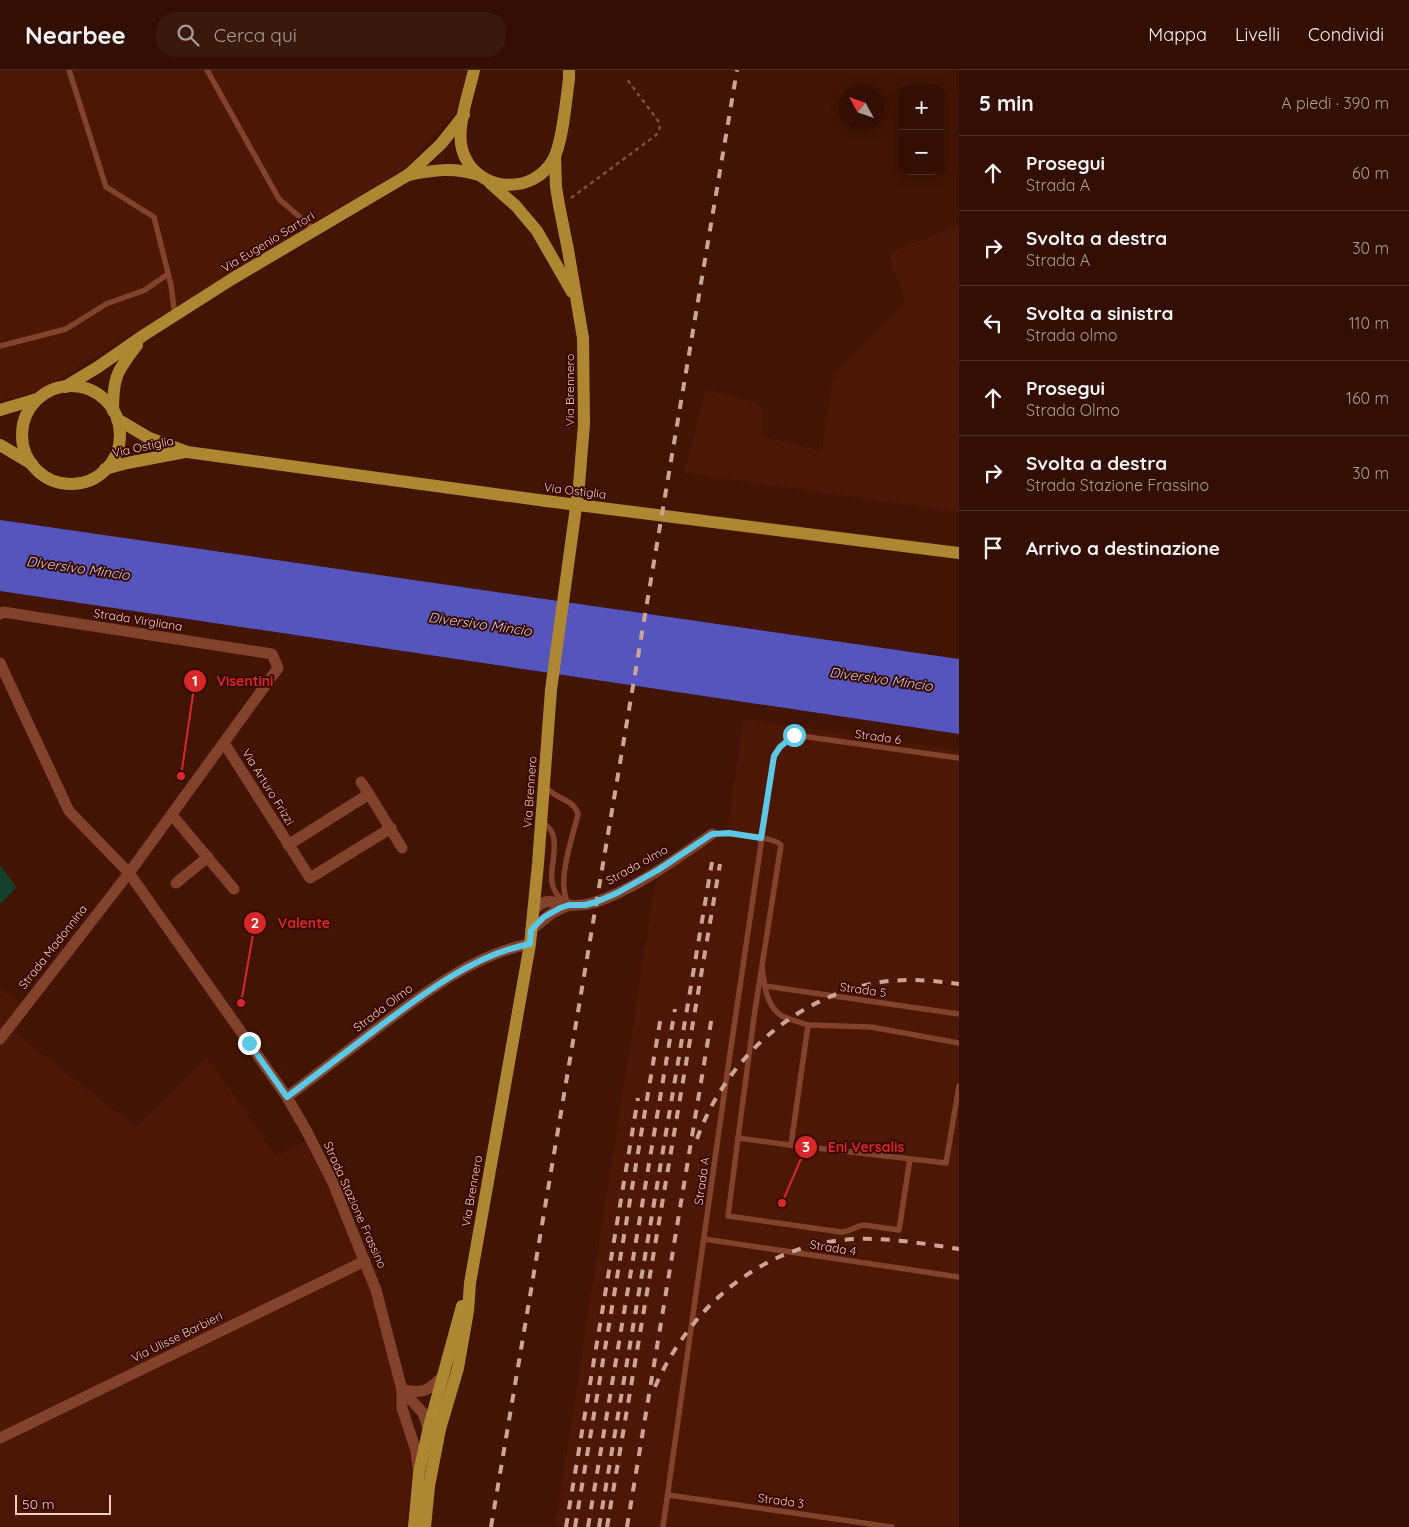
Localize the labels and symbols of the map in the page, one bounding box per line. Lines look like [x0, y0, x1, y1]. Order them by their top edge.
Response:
north arrow [839, 85, 884, 130]
street label: Via Eugenio Sartori [219, 208, 317, 275]
street label: Via Brennero [562, 354, 577, 426]
street label: Via Ostiglia [111, 433, 175, 460]
street label: Via Ostiglia [543, 479, 607, 502]
water label: Diversivo Mincio [25, 552, 131, 584]
street label: Strada Virgliana [93, 605, 184, 634]
water label: Diversivo Mincio [427, 608, 533, 640]
water label: Diversivo Mincio [828, 663, 934, 695]
callout: Visentini [182, 666, 284, 695]
text: 1 [192, 671, 198, 690]
text: Visentini [217, 672, 273, 690]
route start [783, 724, 806, 747]
street label: Strada 6 [854, 726, 903, 747]
street label: Via Arturo Frizzi [239, 746, 298, 828]
street label: Via Brennero [519, 755, 540, 829]
street label: Strada olmo [603, 841, 670, 888]
street label: Strada Madonnina [15, 902, 90, 992]
callout: Valente [243, 908, 340, 937]
text: 2 [251, 913, 259, 932]
text: Valente [278, 914, 330, 932]
street label: Strada 5 [839, 979, 887, 1000]
street label: Strada Olmo [350, 980, 415, 1035]
route end [238, 1032, 261, 1055]
callout: Eni Versalis [793, 1133, 915, 1162]
text: 3 [802, 1137, 810, 1156]
text: Eni Versalis [828, 1138, 905, 1156]
street label: Strada Stazione Frassino [321, 1139, 390, 1271]
street label: Via Brennero [458, 1154, 485, 1228]
street label: Strada A [691, 1156, 712, 1206]
street label: Strada 4 [809, 1236, 857, 1259]
street label: Via Ulisse Barbieri [129, 1308, 225, 1365]
street label: Strada 3 [757, 1490, 805, 1511]
scale bar [15, 1492, 111, 1515]

